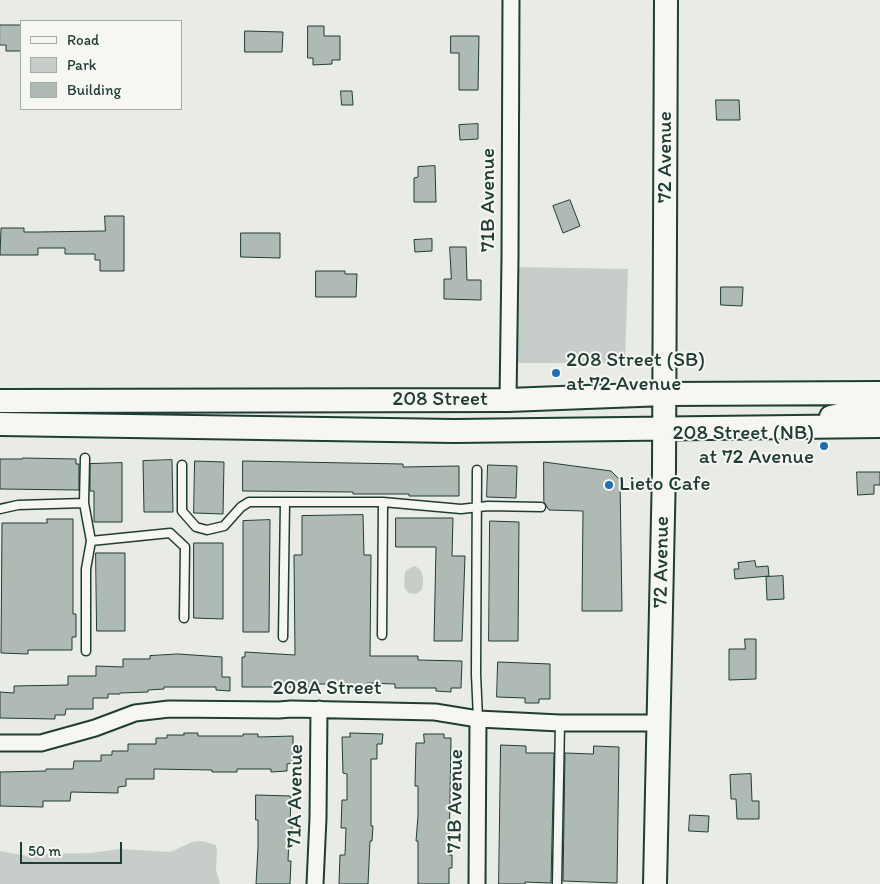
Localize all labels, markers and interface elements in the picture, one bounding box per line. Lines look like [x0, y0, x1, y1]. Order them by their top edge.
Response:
legend [20, 20, 182, 110]
text: Road [67, 31, 99, 49]
text: Park [67, 56, 97, 74]
text: Building [67, 81, 121, 99]
street label: 72 Avenue [653, 111, 679, 203]
street label: 71B Avenue [476, 148, 502, 252]
place label: 208 Street (SB) at 72 Avenue [566, 348, 705, 398]
marker: 208 Street (SB) at 72 Avenue [550, 367, 562, 379]
street label: 208 Street [392, 387, 488, 413]
place label: 208 Street (NB) at 72 Avenue [672, 421, 814, 471]
marker: 208 Street (NB) at 72 Avenue [818, 440, 830, 452]
place label: Lieto Cafe [619, 472, 710, 498]
marker: Lieto Cafe [603, 479, 615, 491]
street label: 72 Avenue [649, 516, 675, 608]
street label: 208A Street [272, 676, 382, 702]
street label: 71A Avenue [282, 744, 310, 848]
street label: 71B Avenue [442, 749, 470, 853]
scale bar [22, 832, 125, 864]
text: 50 m [28, 842, 61, 860]

